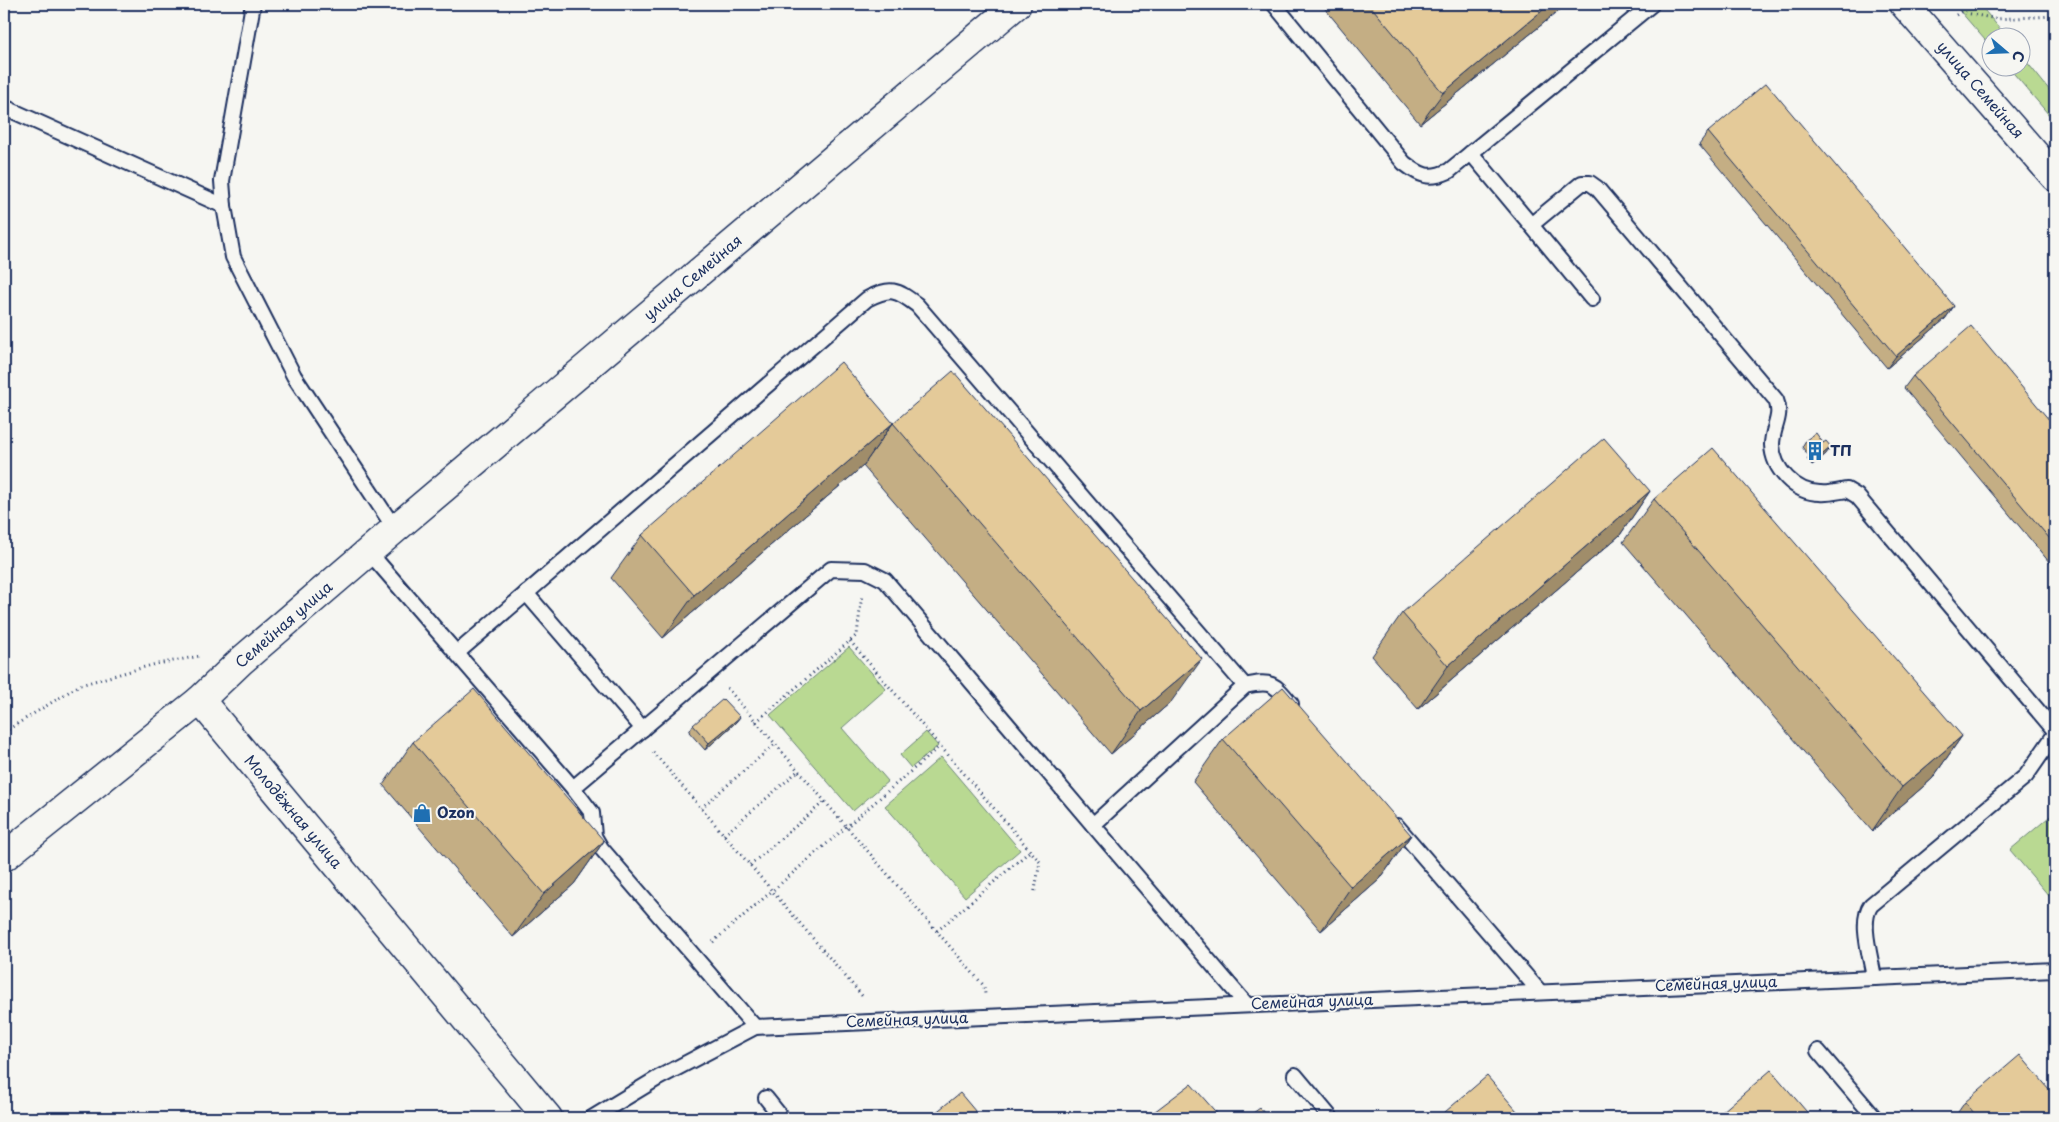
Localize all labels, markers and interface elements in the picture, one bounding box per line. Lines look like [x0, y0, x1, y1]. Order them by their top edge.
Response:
north arrow [1982, 28, 2032, 78]
street label: улица Семейная [1933, 37, 2027, 143]
street label: улица Семейная [638, 229, 746, 325]
place label: ТП [1830, 438, 1852, 461]
building icon: ТП [1804, 440, 1826, 462]
street label: Семейная улица [229, 575, 337, 673]
street label: Молодёжная улица [240, 749, 349, 873]
place label: Ozon [437, 800, 475, 823]
shop icon: Ozon [411, 802, 433, 824]
street label: Семейная улица [1654, 969, 1778, 996]
street label: Семейная улица [1250, 987, 1374, 1014]
street label: Семейная улица [845, 1005, 969, 1032]

